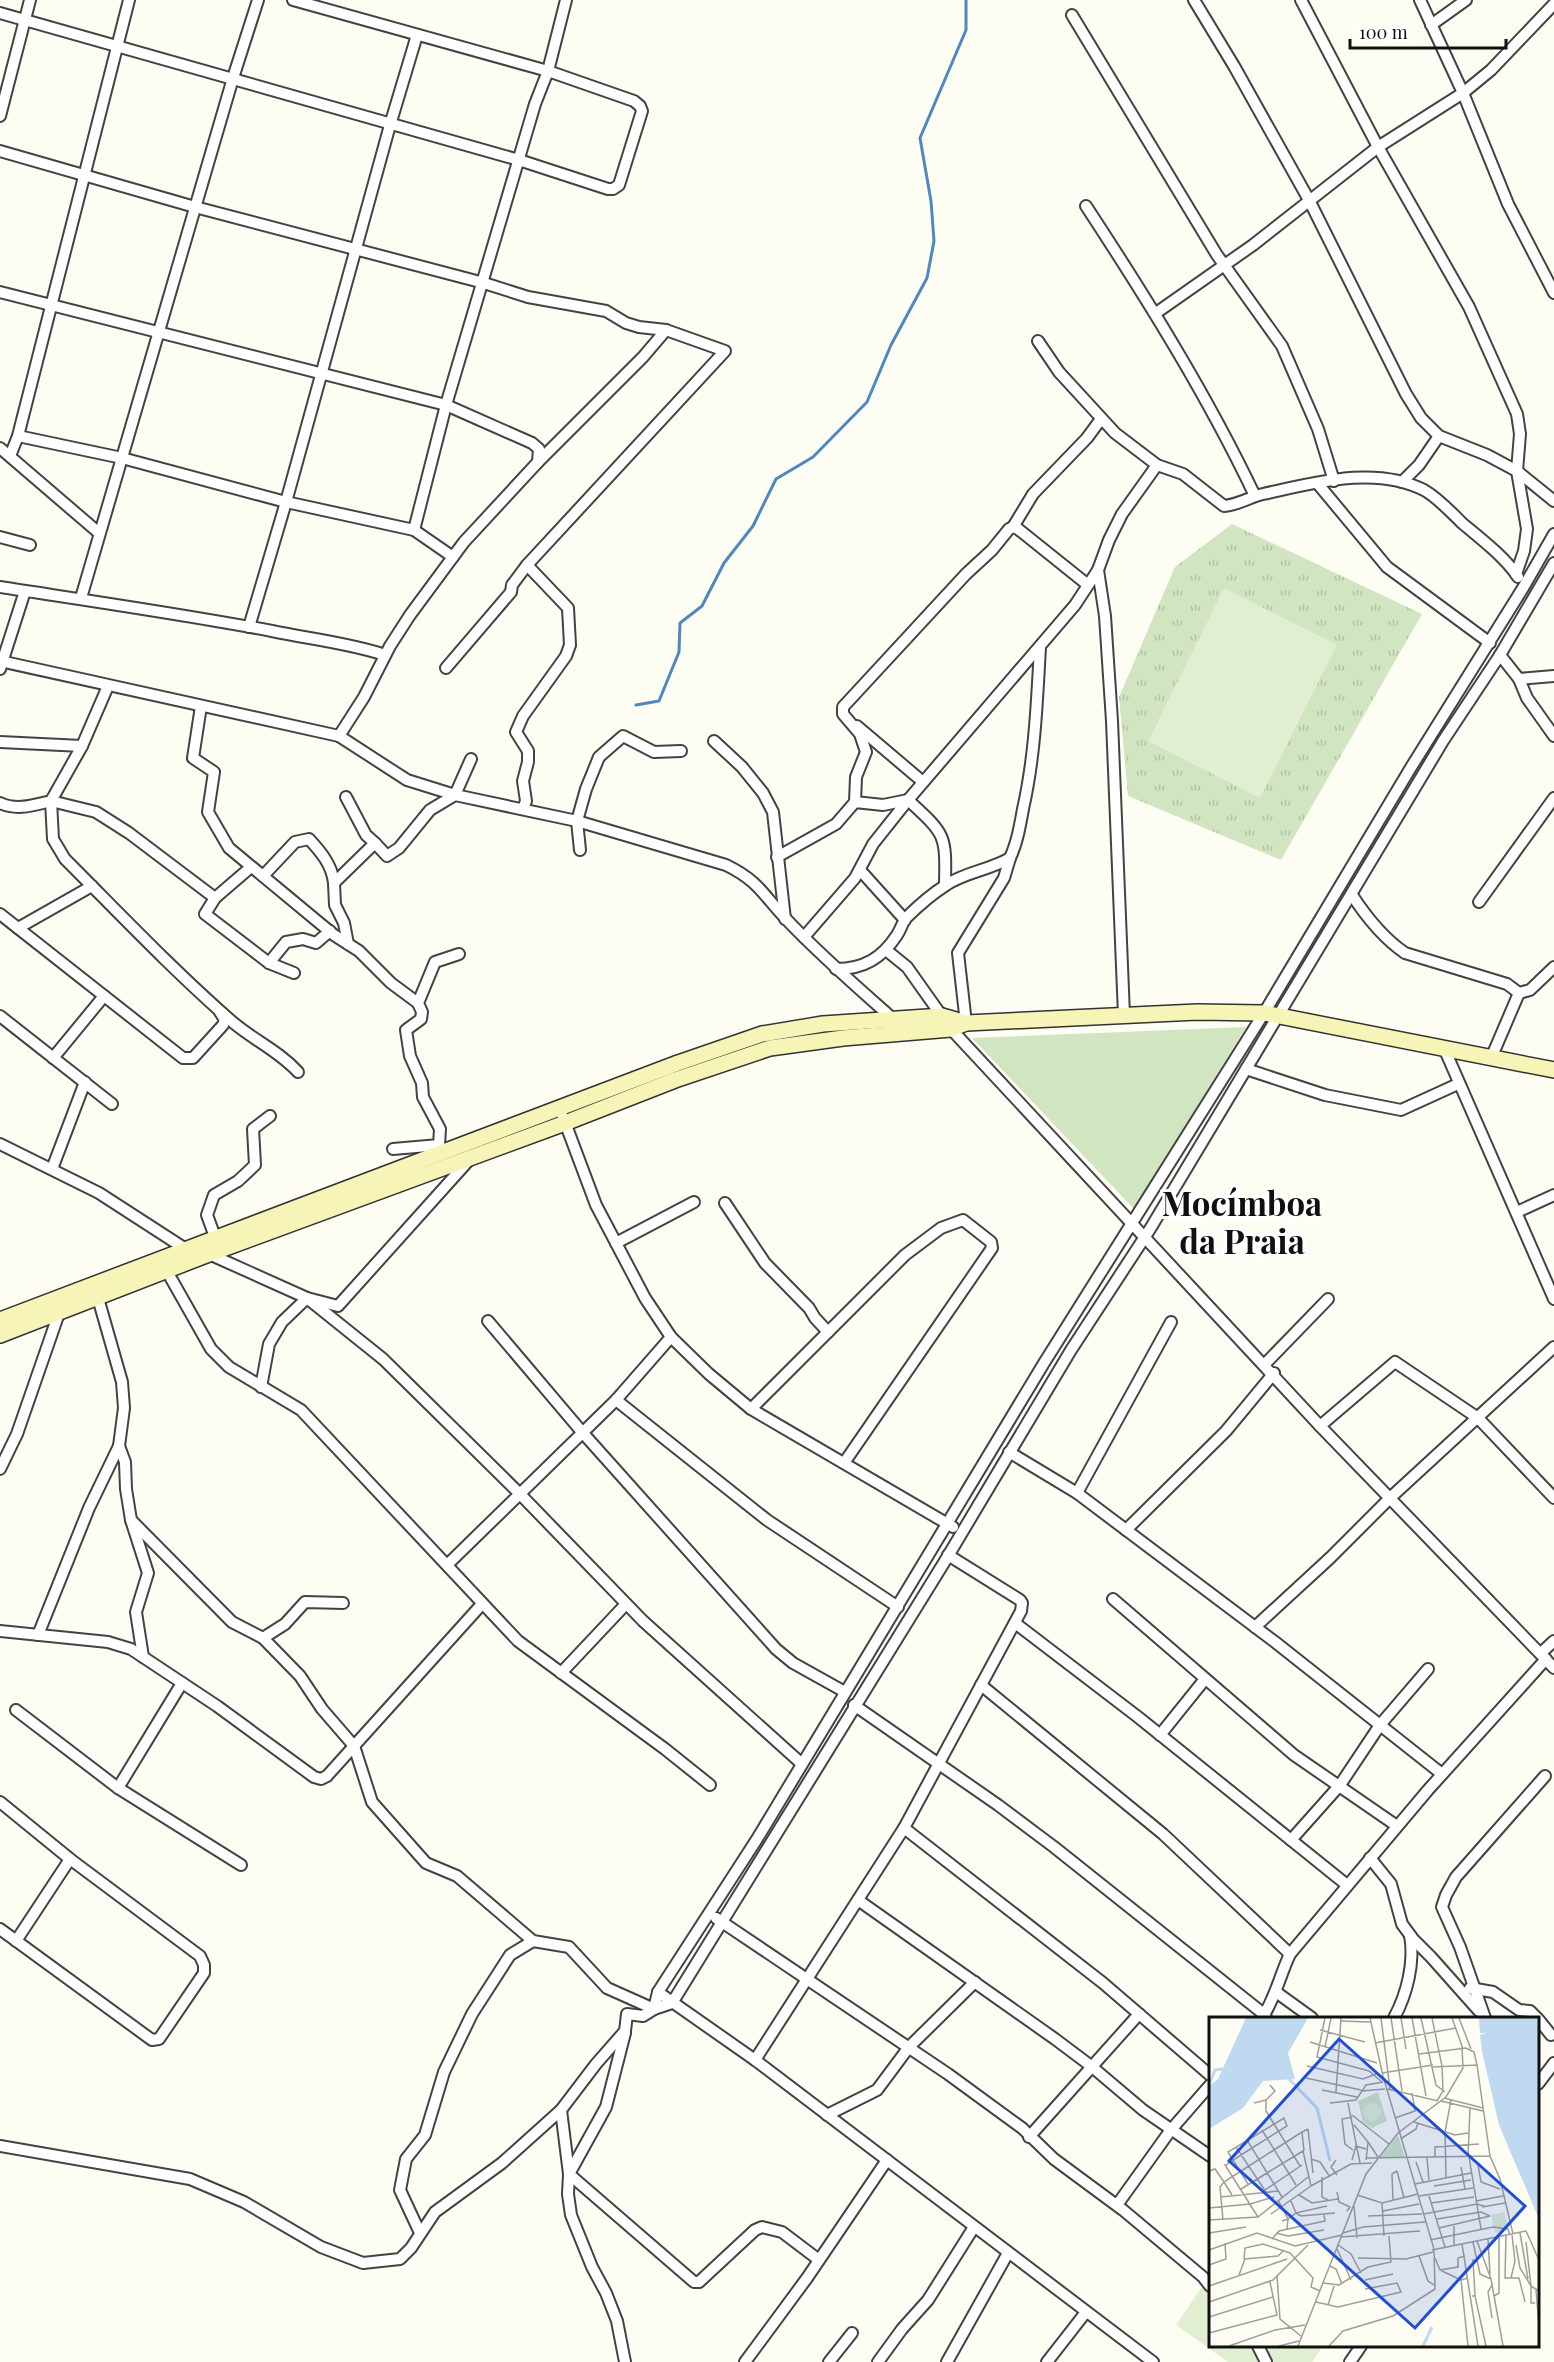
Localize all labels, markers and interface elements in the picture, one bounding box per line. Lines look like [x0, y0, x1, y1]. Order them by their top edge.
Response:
scale bar [1350, 12, 1506, 50]
text: 100 m [1359, 20, 1408, 44]
district label: Mocímboa da Praia [1162, 1180, 1322, 1262]
inset map [1209, 2017, 1539, 2347]

